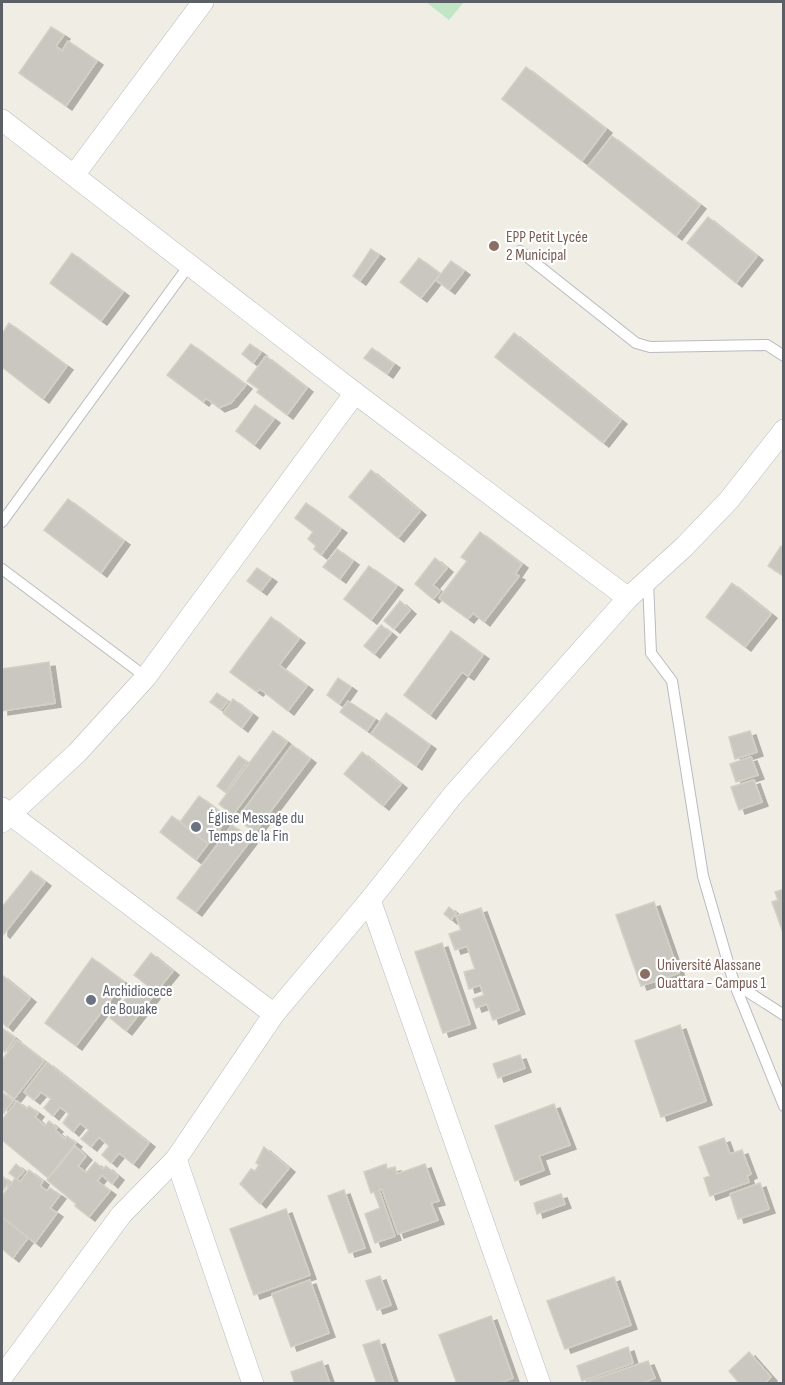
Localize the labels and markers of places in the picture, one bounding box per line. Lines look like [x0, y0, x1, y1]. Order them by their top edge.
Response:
place label: EPP Petit Lycée 2 Municipal [506, 228, 588, 265]
marker: EPP Petit Lycée 2 Municipal [487, 239, 501, 253]
place label: Église Message du Temps de la Fin [208, 809, 304, 846]
marker: Église Message du Temps de la Fin [189, 820, 203, 834]
place label: Université Alassane Ouattara - Campus 1 [657, 956, 767, 993]
marker: Université Alassane Ouattara - Campus 1 [638, 967, 652, 981]
place label: Archidiocece de Bouake [102, 982, 173, 1019]
marker: Archidiocece de Bouake [84, 993, 98, 1007]

